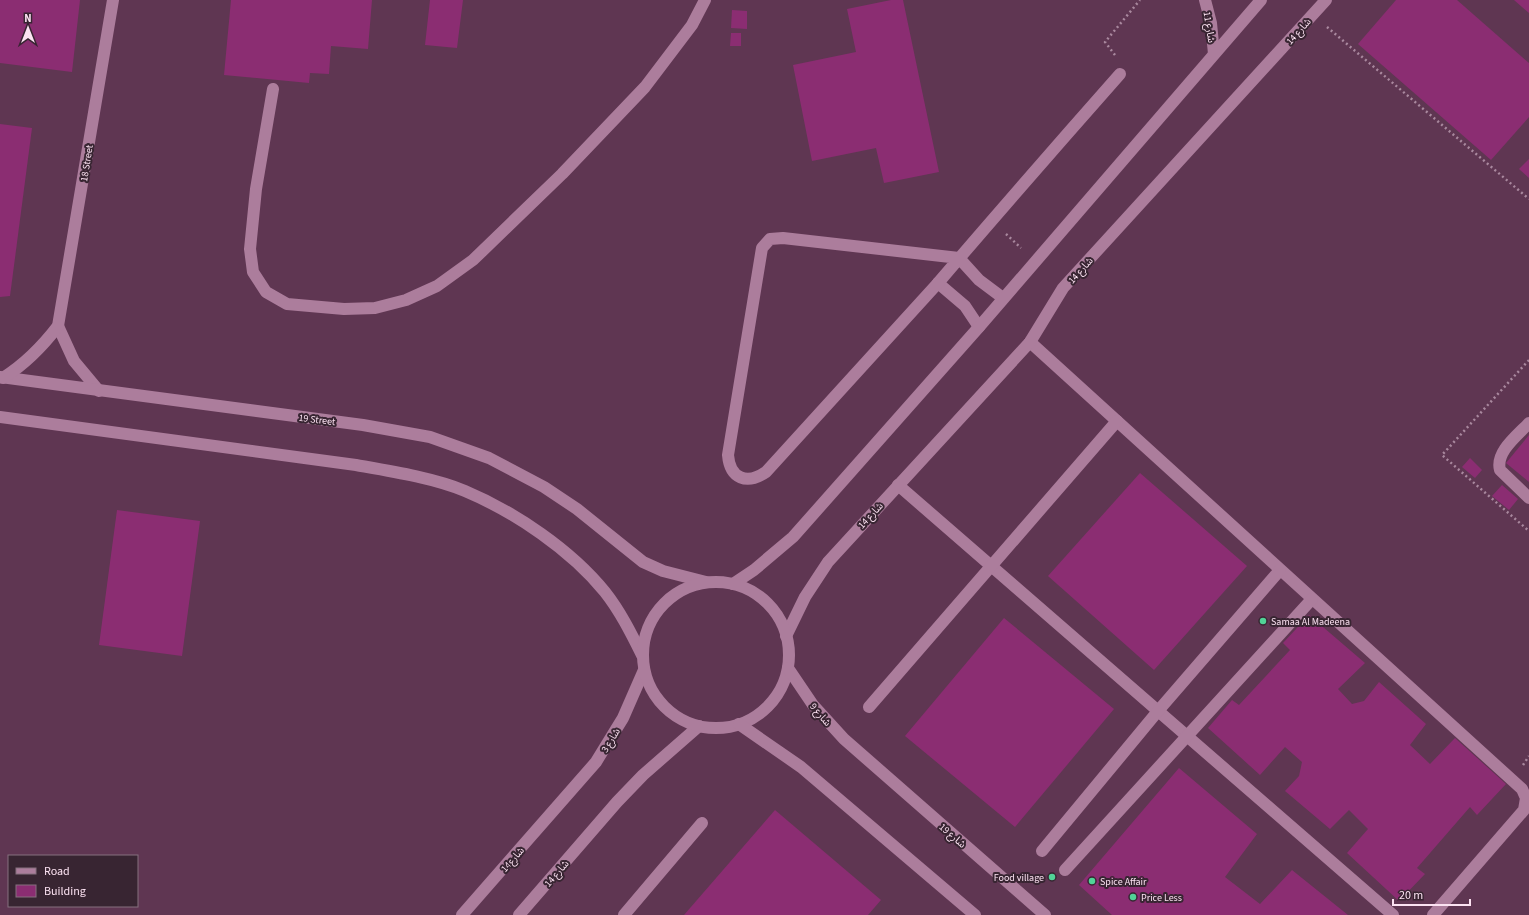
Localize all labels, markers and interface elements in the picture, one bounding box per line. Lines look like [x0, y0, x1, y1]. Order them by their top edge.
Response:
north arrow [8, 8, 48, 48]
text: N [24, 11, 32, 26]
street label: شارع 11 [1200, 11, 1218, 44]
street label: شارع 14 [1283, 15, 1315, 48]
street label: 18 Street [77, 143, 97, 183]
street label: شارع 14 [1065, 254, 1097, 287]
street label: 19 Street [298, 411, 337, 429]
street label: شارع 14 [855, 499, 887, 532]
place label: Samaa Al Madeena [1271, 615, 1350, 629]
marker: Samaa Al Madeena [1258, 616, 1268, 626]
street label: شارع 9 [806, 700, 834, 729]
street label: شارع 3 [598, 725, 624, 755]
street label: شارع 19 [936, 820, 969, 851]
street label: شارع14 [498, 844, 528, 875]
legend [8, 855, 138, 907]
street label: شارع 14 [541, 857, 572, 890]
text: Road [44, 863, 70, 880]
place label: Food village [994, 871, 1044, 885]
marker: Food village [1047, 872, 1057, 882]
place label: Spice Affair [1100, 875, 1147, 889]
marker: Spice Affair [1087, 876, 1097, 886]
scale bar [1393, 881, 1470, 907]
text: Building [44, 883, 86, 900]
text: 20 m [1399, 887, 1423, 904]
place label: Price Less [1141, 891, 1182, 905]
marker: Price Less [1128, 892, 1138, 902]

